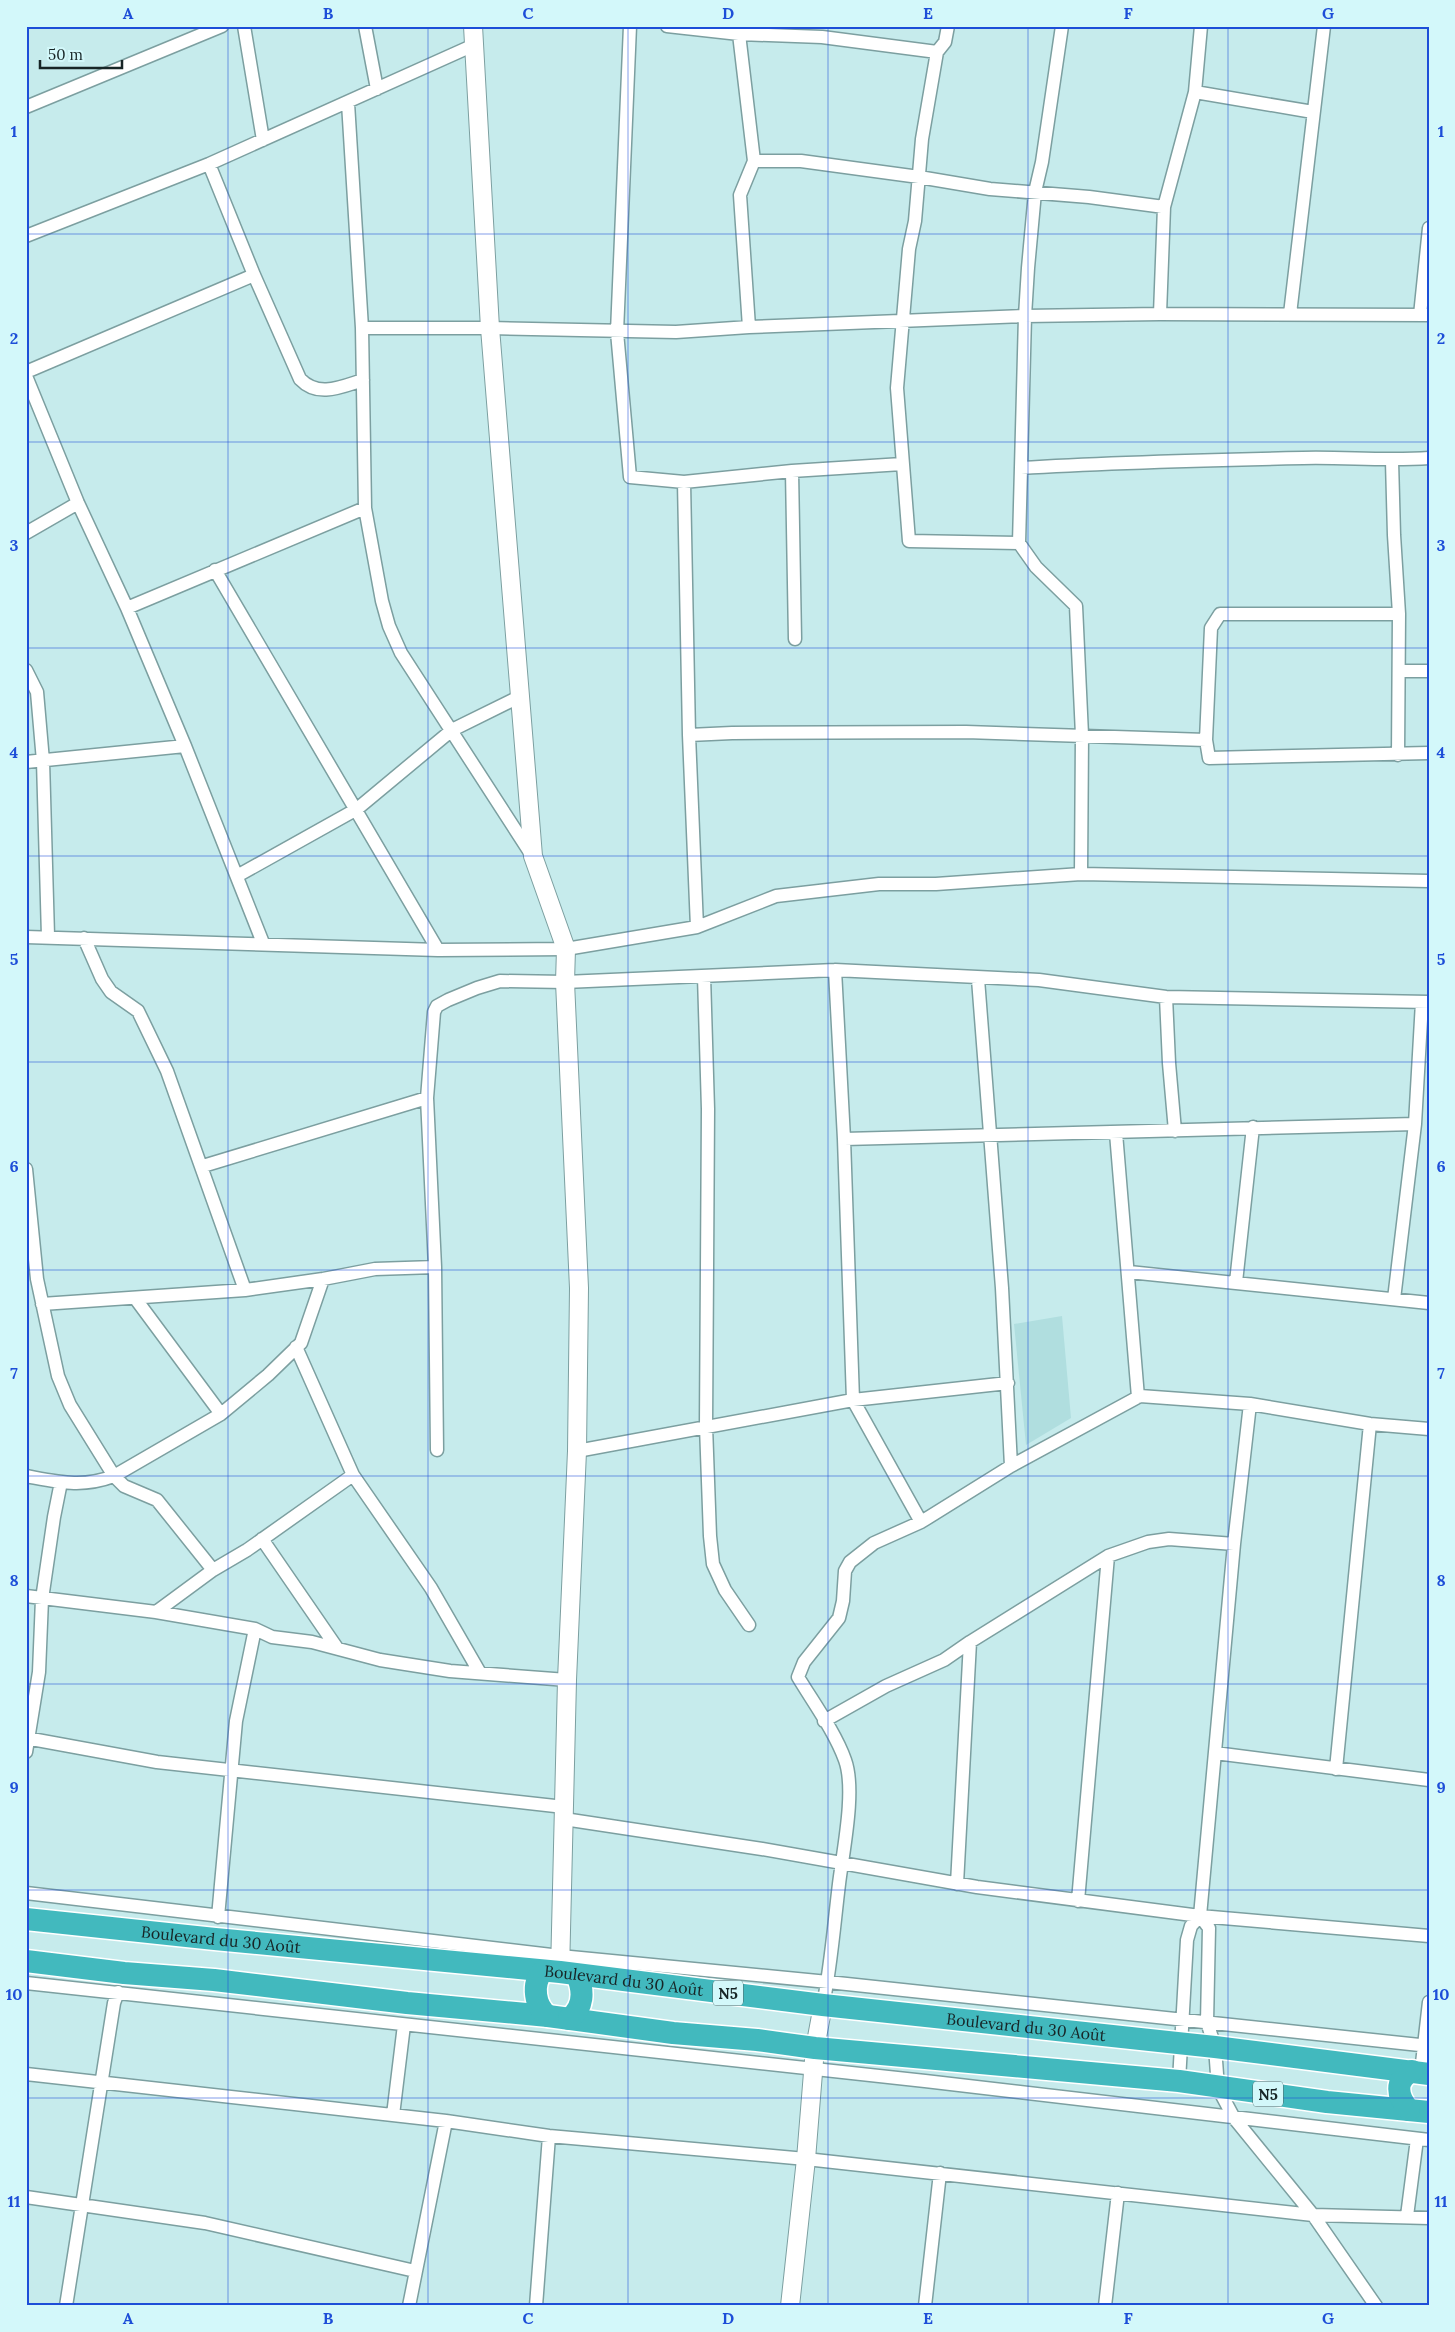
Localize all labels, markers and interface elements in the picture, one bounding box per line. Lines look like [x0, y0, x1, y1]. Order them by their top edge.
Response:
text: A [123, 3, 134, 23]
text: B [323, 3, 334, 23]
text: C [522, 3, 534, 23]
text: D [722, 3, 734, 23]
text: E [923, 3, 933, 23]
text: F [1123, 3, 1133, 23]
text: G [1322, 3, 1334, 23]
scale bar [40, 38, 122, 70]
text: 50 m [48, 45, 83, 64]
text: 1 [11, 121, 17, 141]
text: 1 [1438, 121, 1444, 141]
text: 2 [10, 328, 18, 348]
text: 2 [1437, 328, 1445, 348]
text: 3 [10, 535, 19, 555]
text: 3 [1437, 535, 1446, 555]
text: 4 [10, 742, 19, 762]
text: 4 [1437, 742, 1446, 762]
text: 5 [10, 949, 19, 969]
text: 5 [1437, 949, 1446, 969]
text: 6 [9, 1156, 19, 1176]
text: 6 [1436, 1156, 1446, 1176]
text: 7 [10, 1363, 18, 1383]
text: 7 [1437, 1363, 1445, 1383]
text: 8 [9, 1570, 19, 1590]
text: 8 [1436, 1570, 1446, 1590]
text: 9 [9, 1777, 19, 1797]
text: 9 [1436, 1777, 1446, 1797]
street label: Boulevard du 30 Août [140, 1921, 302, 1957]
street label: Boulevard du 30 Août [543, 1961, 705, 2000]
road number: N5 [713, 1980, 743, 2006]
text: 10 [6, 1984, 22, 2004]
text: 10 [1433, 1984, 1449, 2004]
street label: Boulevard du 30 Août [945, 2008, 1108, 2045]
road number: N5 [1253, 2082, 1283, 2106]
text: 11 [8, 2191, 21, 2211]
text: 11 [1435, 2191, 1448, 2211]
text: A [123, 2308, 134, 2328]
text: B [323, 2308, 334, 2328]
text: C [522, 2308, 534, 2328]
text: D [722, 2308, 734, 2328]
text: E [923, 2308, 933, 2328]
text: F [1123, 2308, 1133, 2328]
text: G [1322, 2308, 1334, 2328]

